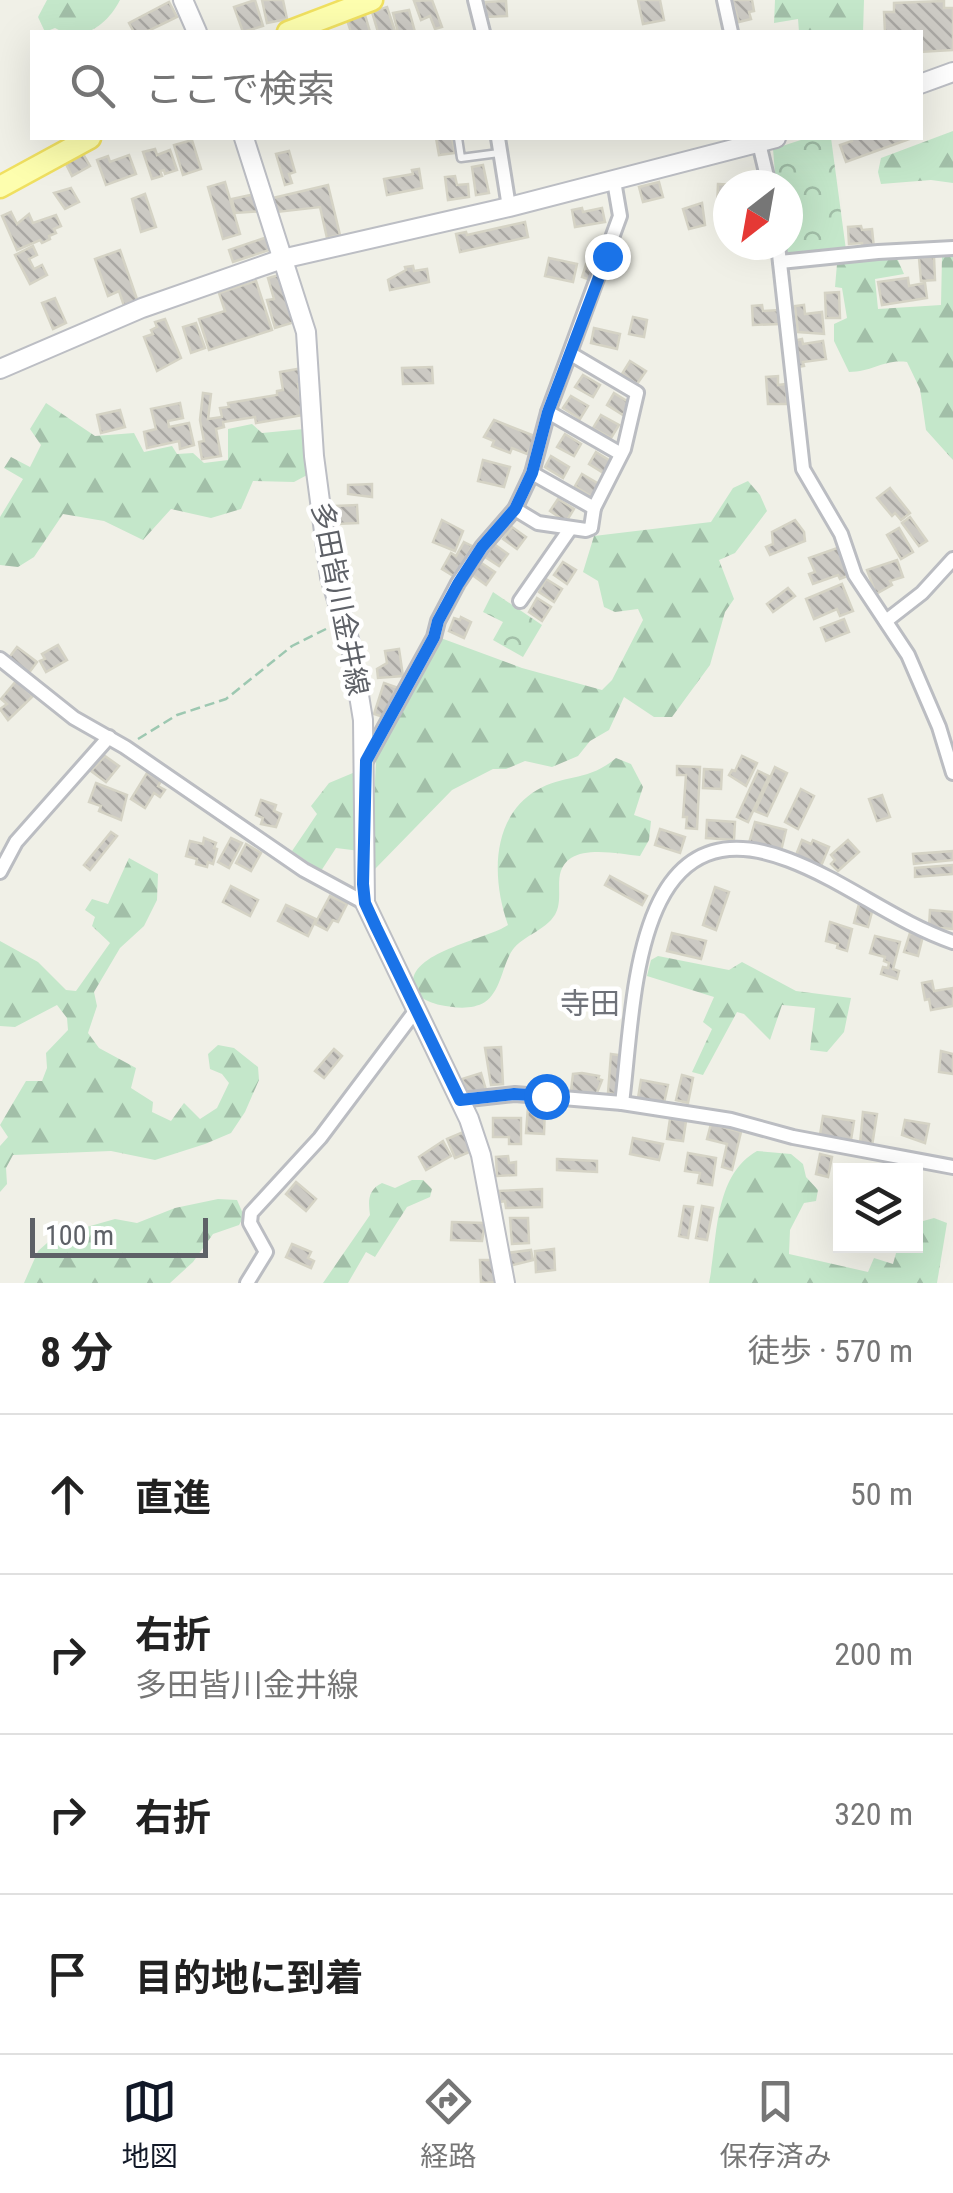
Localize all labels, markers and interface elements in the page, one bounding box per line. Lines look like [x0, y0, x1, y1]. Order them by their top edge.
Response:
search box [30, 30, 923, 140]
icon: search [65, 58, 120, 113]
text: ここで検索 [145, 67, 335, 111]
north arrow [713, 170, 803, 260]
route end [585, 234, 631, 280]
street label: 多田皆川金井線 [305, 500, 375, 698]
district label: 寺田 [560, 986, 620, 1021]
route start [524, 1074, 570, 1120]
map controls [833, 1163, 923, 1253]
button: layers [833, 1163, 923, 1253]
scale bar [30, 1213, 208, 1258]
text: 100 m [45, 1219, 114, 1252]
text: 8 分 [40, 1328, 113, 1377]
text: 徒歩 · 570 m [748, 1332, 913, 1370]
icon: ahead [40, 1467, 95, 1522]
text: 50 m [850, 1475, 913, 1513]
text: 直進 [135, 1476, 211, 1520]
text: 右折 [135, 1613, 211, 1657]
icon: right [40, 1627, 95, 1682]
text: 200 m [834, 1635, 913, 1673]
text: 多田皆川金井線 [135, 1666, 359, 1704]
icon: right [40, 1787, 95, 1842]
text: 320 m [834, 1795, 913, 1833]
text: 右折 [135, 1796, 211, 1840]
icon: arrive [40, 1947, 95, 2002]
text: 目的地に到着 [135, 1956, 363, 2000]
tab: 地図 [121, 2074, 178, 2174]
tab: 経路 [420, 2074, 477, 2174]
tab: 保存済み [719, 2074, 832, 2174]

